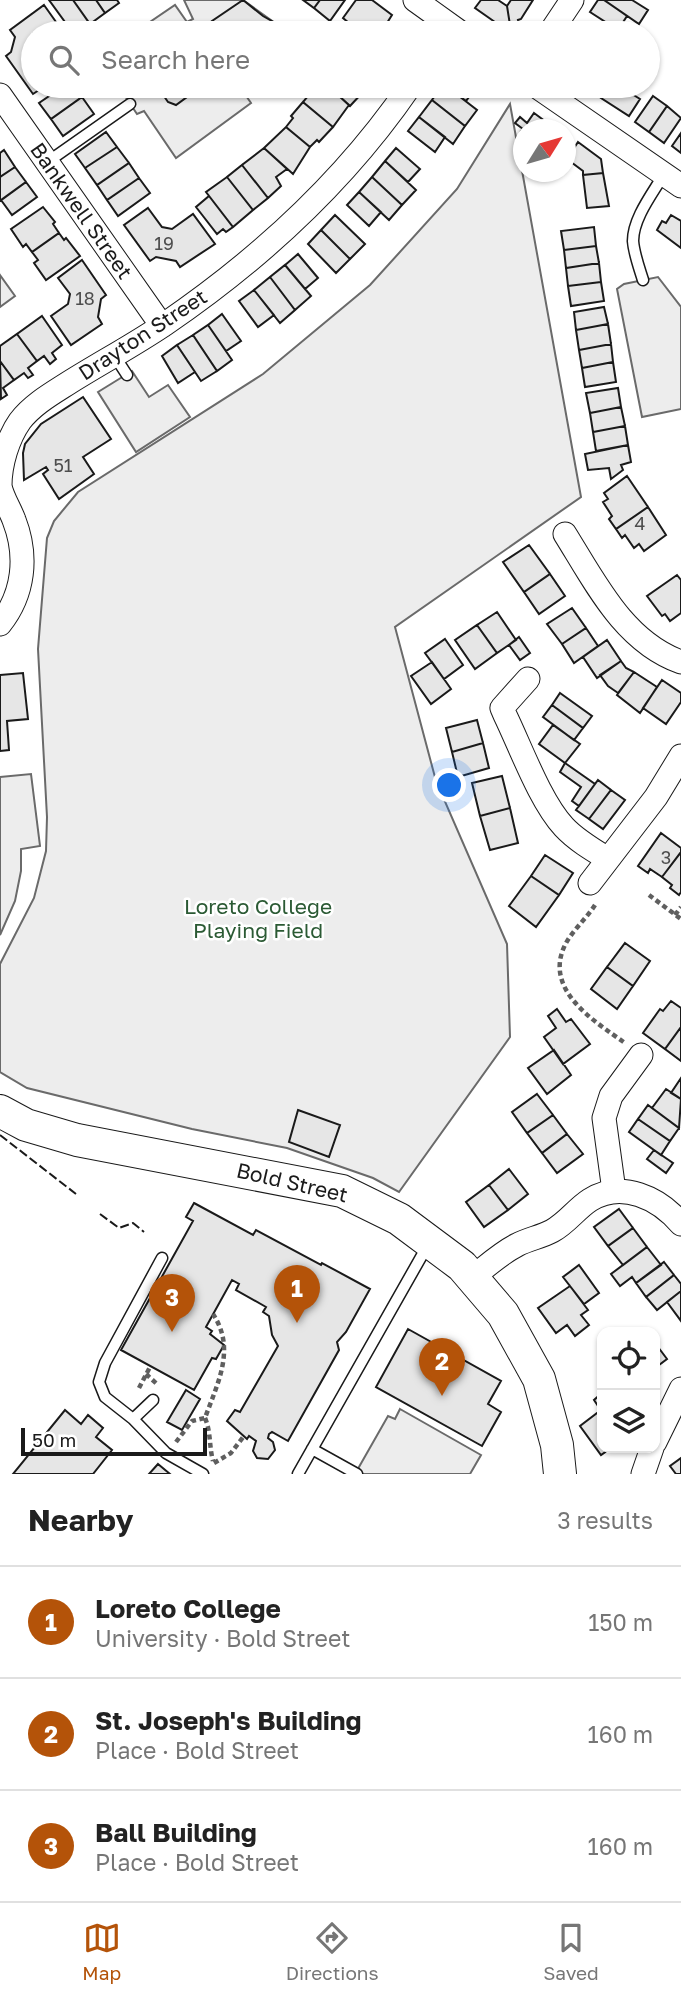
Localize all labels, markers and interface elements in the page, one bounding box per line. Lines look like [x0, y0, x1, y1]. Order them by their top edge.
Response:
search box [21, 21, 660, 98]
icon: search [45, 41, 83, 79]
text: Search here [101, 44, 250, 75]
north arrow [513, 119, 576, 182]
street label: Bankwell Street [25, 137, 139, 284]
house number: 19 [154, 232, 174, 254]
street label: Drayton Street [73, 283, 212, 385]
house number: 18 [75, 287, 95, 309]
house number: 51 [53, 454, 73, 476]
house number: 4 [635, 512, 646, 534]
your location [432, 768, 466, 802]
house number: 3 [661, 846, 671, 868]
park label: Loreto College Playing Field [184, 893, 332, 943]
street label: Bold Street [234, 1157, 350, 1207]
pin: 1 [274, 1265, 320, 1323]
pin: 3 [149, 1274, 195, 1332]
map controls [597, 1327, 660, 1453]
button: locate [597, 1327, 660, 1390]
pin: 2 [419, 1338, 465, 1396]
button: layers [597, 1390, 660, 1453]
scale bar [21, 1425, 206, 1457]
text: 50 m [32, 1428, 76, 1451]
text: Nearby [28, 1502, 133, 1538]
text: 3 results [557, 1506, 653, 1534]
text: Loreto College [95, 1593, 281, 1624]
text: 1 [45, 1608, 57, 1636]
text: 150 m [588, 1608, 653, 1636]
text: University · Bold Street [95, 1624, 350, 1652]
text: St. Joseph's Building [95, 1705, 362, 1736]
text: 2 [44, 1720, 58, 1748]
text: 160 m [588, 1720, 653, 1748]
text: Place · Bold Street [95, 1736, 299, 1764]
text: Ball Building [95, 1817, 257, 1848]
text: 3 [44, 1832, 58, 1860]
text: 160 m [588, 1832, 653, 1860]
text: Place · Bold Street [95, 1848, 299, 1876]
tab: Map [82, 1919, 121, 1984]
tab: Directions [286, 1919, 379, 1984]
tab: Saved [543, 1919, 599, 1984]

